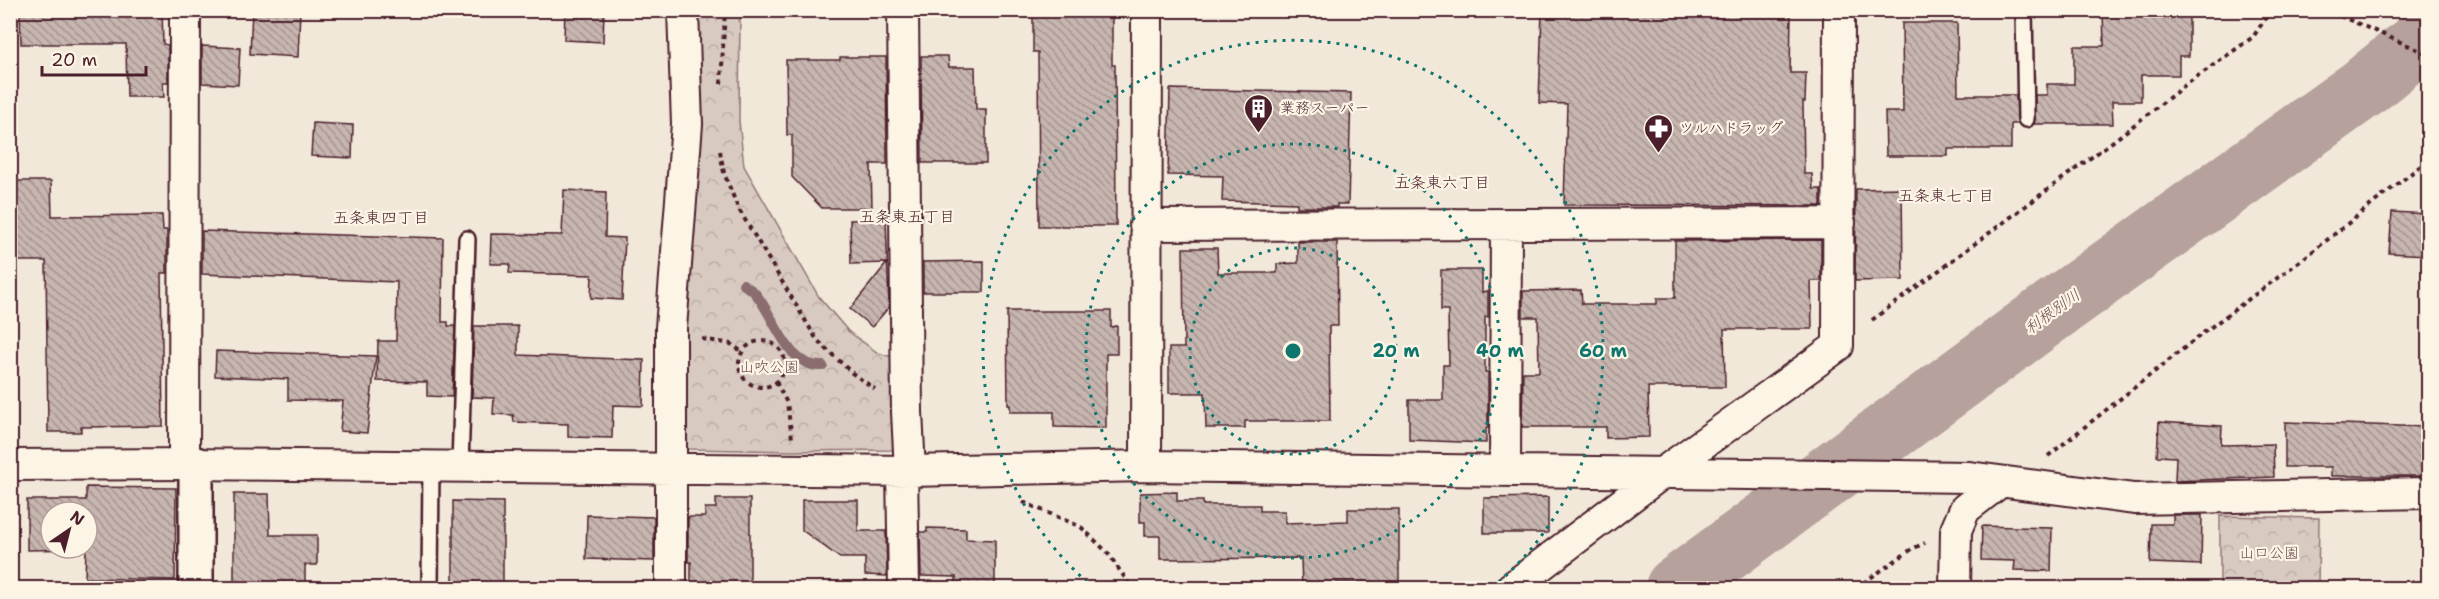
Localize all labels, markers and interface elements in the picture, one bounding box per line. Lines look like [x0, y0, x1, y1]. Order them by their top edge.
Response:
scale bar [42, 39, 146, 77]
text: 20 m [51, 48, 97, 72]
building icon: 業務スーパー [1243, 92, 1275, 134]
place label: 業務スーパー [1280, 98, 1369, 118]
pharmacy icon: ツルハドラッグ [1642, 112, 1674, 154]
place label: ツルハドラッグ [1679, 118, 1783, 138]
district label: 五条東六丁目 [1394, 172, 1490, 193]
district label: 五条東七丁目 [1898, 185, 1994, 206]
district label: 五条東五丁目 [859, 206, 955, 227]
district label: 五条東四丁目 [333, 207, 429, 228]
water label: 利根別川 [2020, 284, 2084, 339]
text: 20 m [1372, 339, 1420, 363]
text: 40 m [1476, 339, 1524, 363]
text: 60 m [1579, 339, 1627, 363]
centre of rings [1283, 341, 1303, 361]
park label: 山吹公園 [739, 357, 799, 377]
north arrow [39, 500, 99, 560]
text: N [66, 506, 89, 530]
park label: 山口公園 [2239, 543, 2299, 563]

